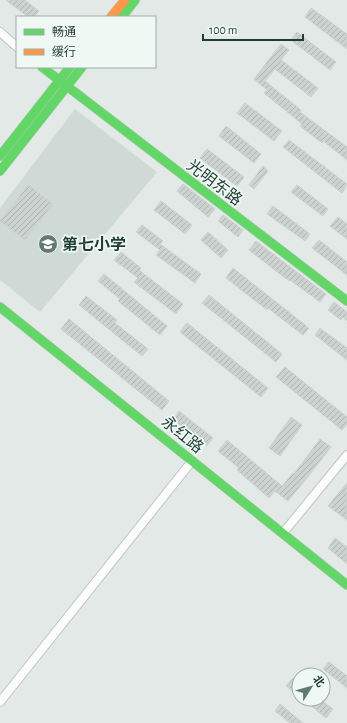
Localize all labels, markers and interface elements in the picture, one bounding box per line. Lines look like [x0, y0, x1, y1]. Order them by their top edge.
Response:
legend [16, 16, 156, 68]
scale bar [203, 16, 303, 42]
text: 100 m [209, 24, 237, 36]
text: 畅通 [52, 25, 76, 38]
text: 缓行 [52, 45, 76, 58]
street label: 光明东路 [184, 156, 245, 208]
school or university icon: 第七小学 [37, 233, 59, 255]
place label: 第七小学 [62, 236, 126, 253]
street label: 永红路 [159, 413, 207, 456]
north arrow [291, 667, 331, 707]
text: 北 [311, 674, 326, 689]

